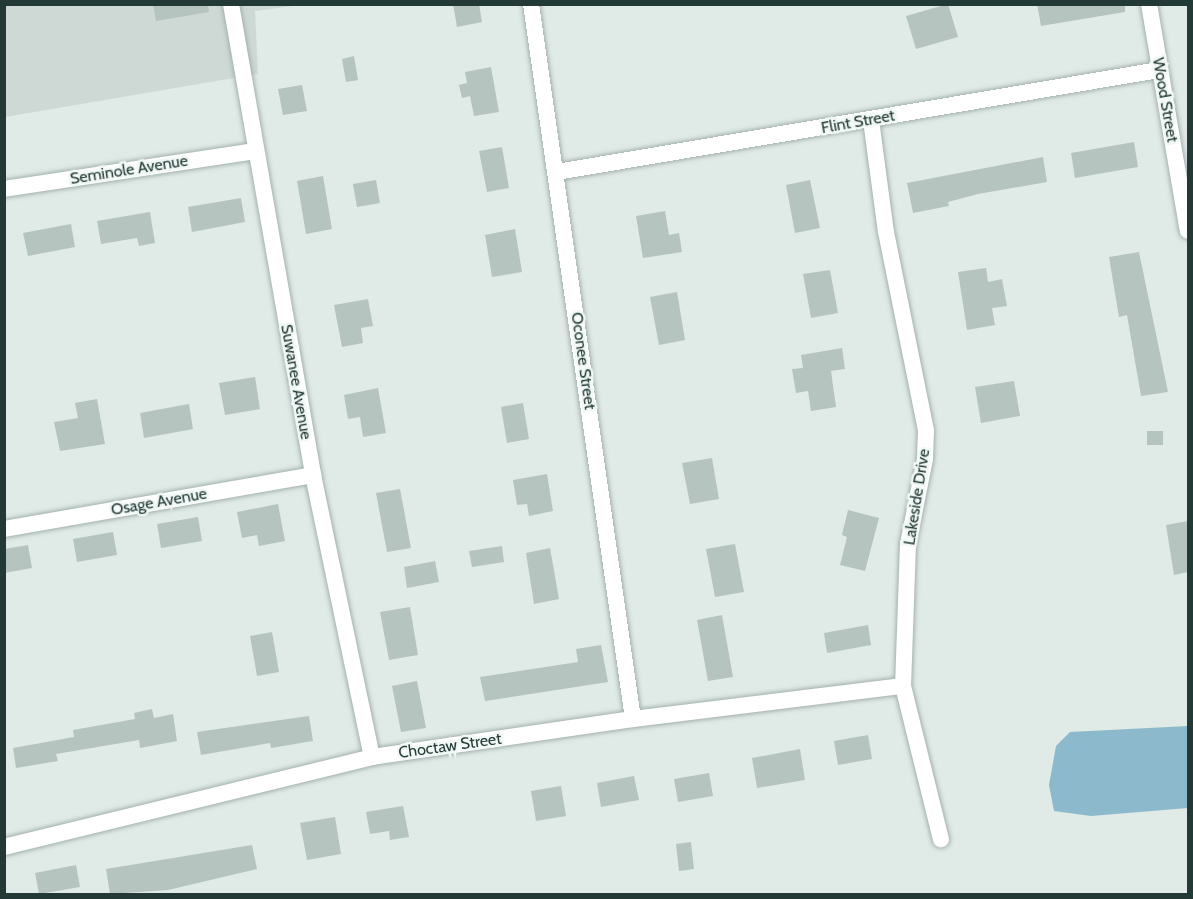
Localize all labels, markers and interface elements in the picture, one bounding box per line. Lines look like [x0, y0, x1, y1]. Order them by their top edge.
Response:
street label: Wood Street [1148, 56, 1182, 144]
street label: Flint Street [820, 106, 896, 138]
street label: Seminole Avenue [69, 151, 189, 189]
street label: Oconee Street [567, 311, 599, 411]
street label: Suwanee Avenue [276, 323, 316, 441]
street label: Lakeside Drive [900, 447, 934, 547]
street label: Osage Avenue [110, 484, 208, 520]
street label: Choctaw Street [397, 729, 503, 763]

